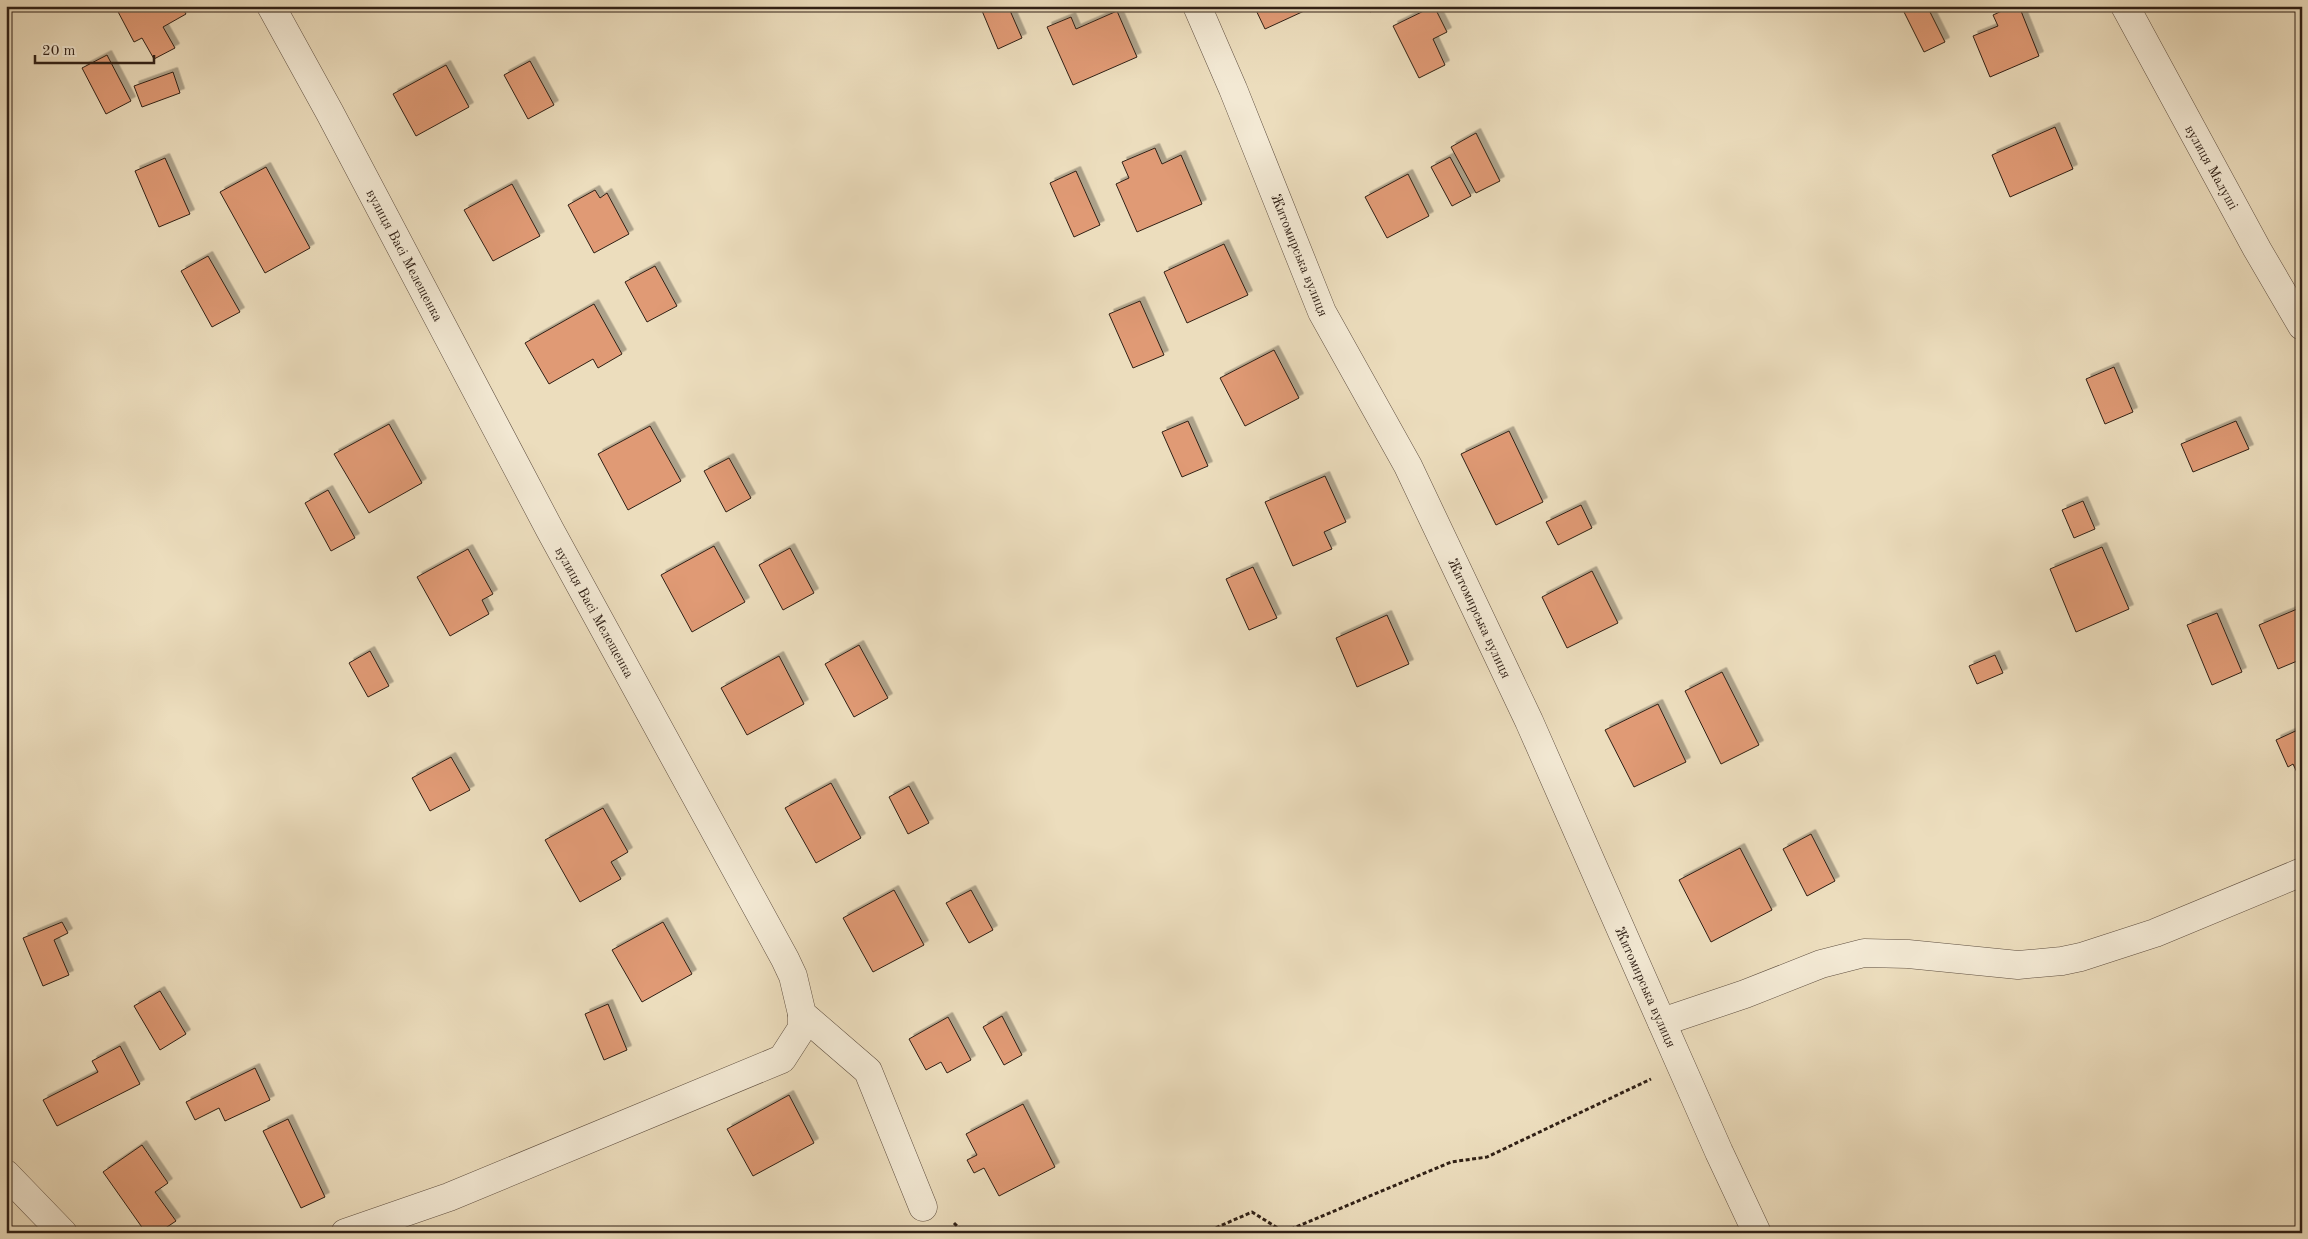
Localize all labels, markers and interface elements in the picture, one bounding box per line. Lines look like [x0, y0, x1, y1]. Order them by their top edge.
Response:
scale bar [35, 32, 154, 64]
text: 20 m [42, 44, 76, 59]
street label: вулиця Малуші [2182, 123, 2240, 212]
street label: вулиця Васі Мелещенка [363, 187, 445, 324]
street label: Житомирська вулиця [1268, 192, 1330, 319]
street label: вулиця Васі Мелещенка [552, 545, 636, 680]
street label: Житомирська вулиця [1445, 556, 1513, 681]
street label: Житомирська вулиця [1612, 925, 1678, 1050]

